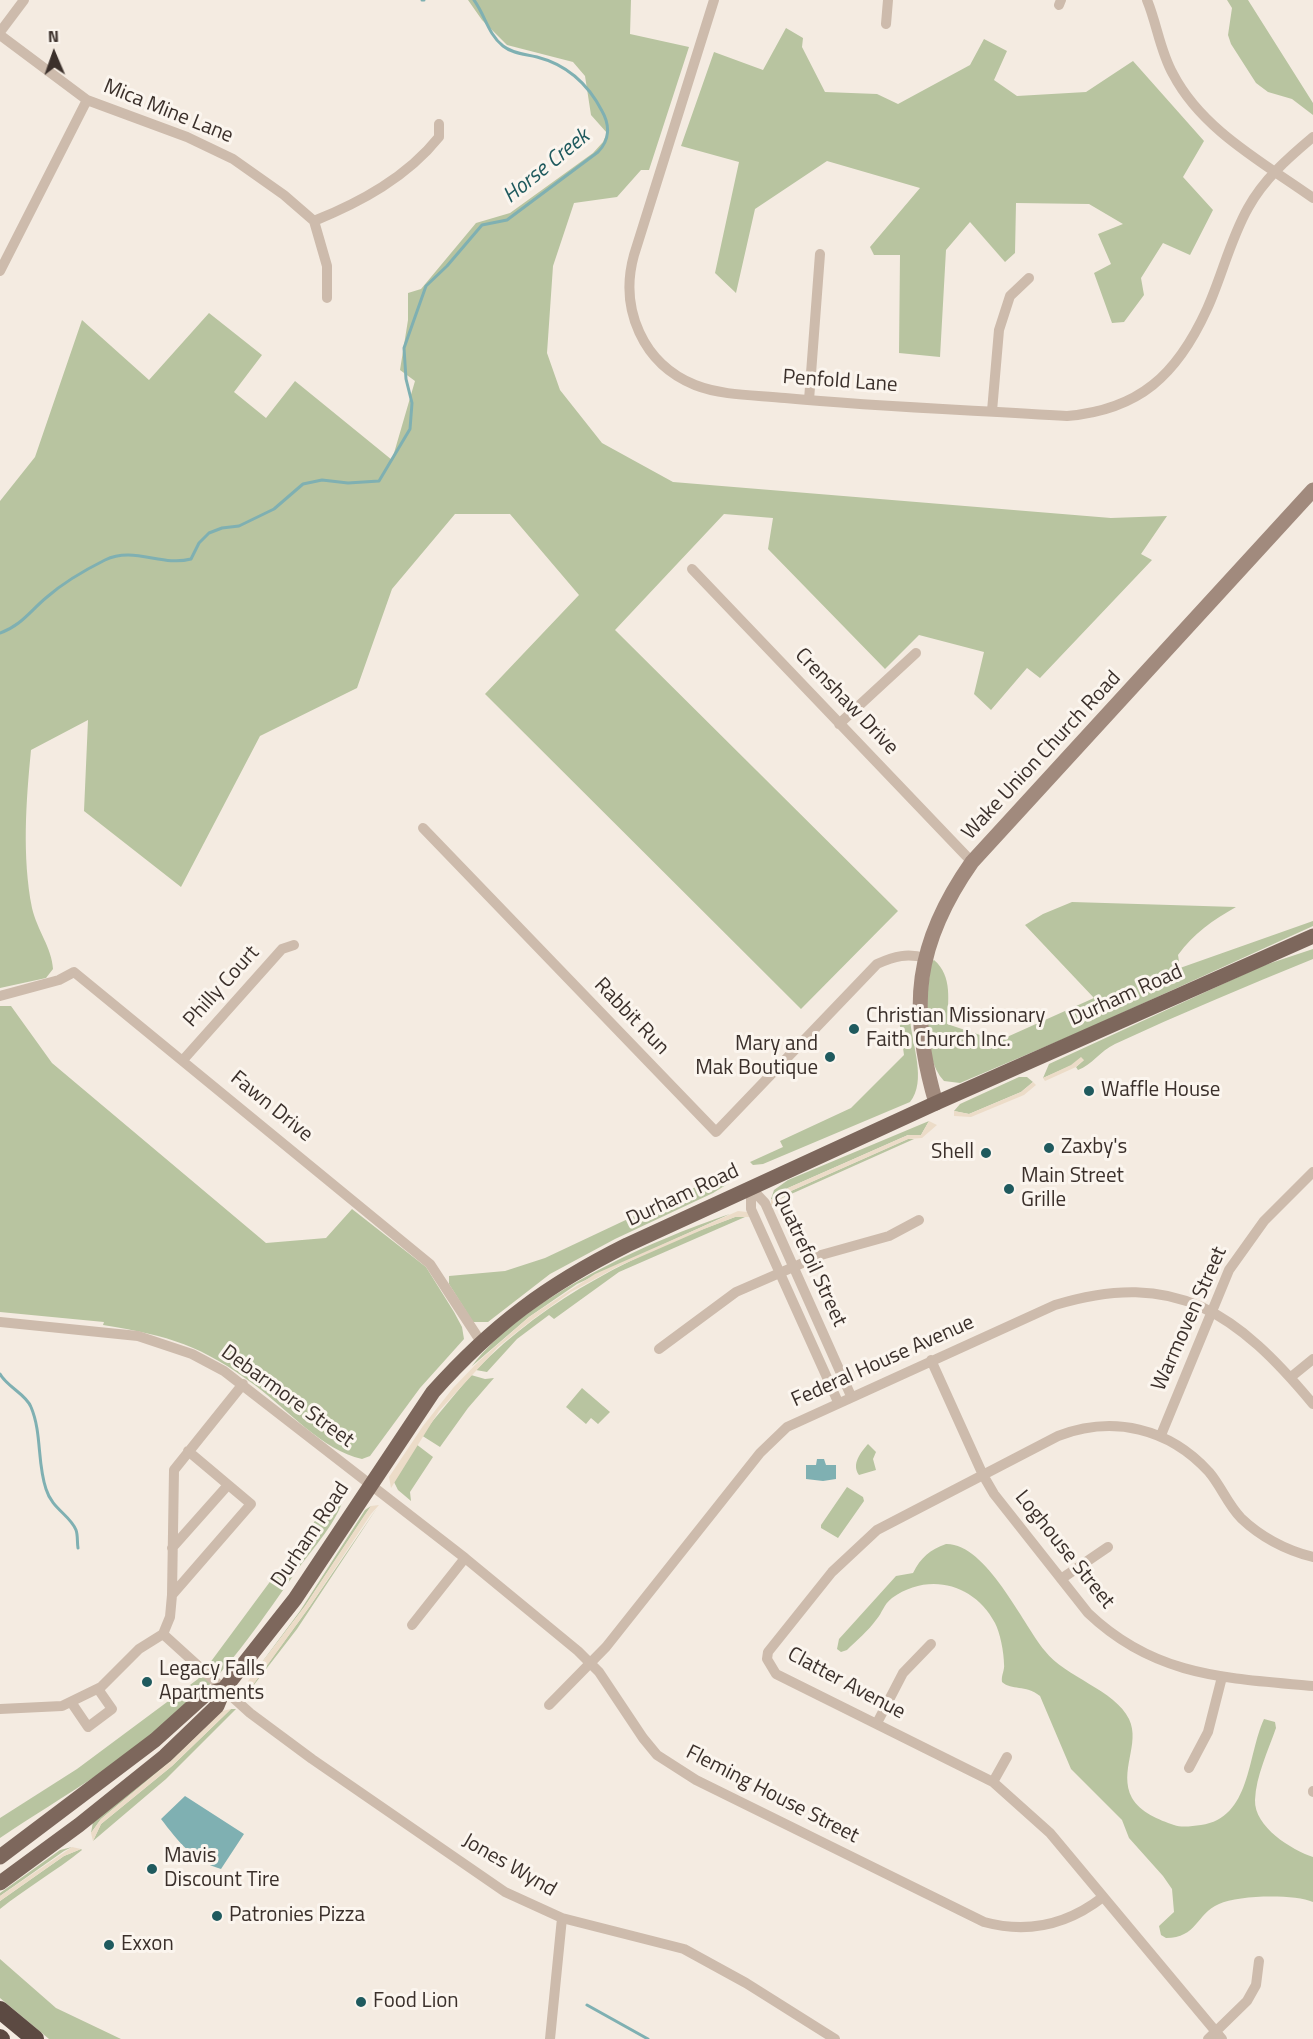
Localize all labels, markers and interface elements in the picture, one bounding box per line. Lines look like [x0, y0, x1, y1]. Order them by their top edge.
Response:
north arrow [24, 24, 84, 84]
text: N [47, 24, 59, 48]
street label: Mica Mine Lane [99, 75, 237, 149]
water label: Horse Creek [498, 124, 596, 210]
street label: Penfold Lane [782, 365, 898, 399]
street label: Crenshaw Drive [789, 643, 903, 761]
street label: Wake Union Church Road [957, 666, 1127, 846]
street label: Philly Court [179, 941, 265, 1033]
street label: Durham Road [1065, 960, 1187, 1032]
street label: Rabbit Run [588, 973, 674, 1061]
place label: Christian Missionary Faith Church Inc. [866, 1004, 1045, 1054]
marker: Christian Missionary Faith Church Inc. [847, 1022, 861, 1036]
place label: Mary and Mak Boutique [695, 1032, 818, 1082]
marker: Mary and Mak Boutique [823, 1050, 837, 1064]
street label: Fawn Drive [225, 1066, 317, 1148]
place label: Waffle House [1101, 1078, 1220, 1104]
marker: Waffle House [1082, 1084, 1096, 1098]
place label: Zaxby's [1061, 1135, 1127, 1161]
place label: Shell [931, 1140, 974, 1166]
marker: Zaxby's [1042, 1141, 1056, 1155]
marker: Shell [979, 1146, 993, 1160]
street label: Durham Road [623, 1159, 743, 1233]
place label: Main Street Grille [1021, 1164, 1124, 1214]
marker: Main Street Grille [1002, 1182, 1016, 1196]
street label: Quatrefoil Street [767, 1187, 851, 1331]
street label: Warmoven Street [1147, 1243, 1233, 1395]
street label: Federal House Avenue [788, 1310, 978, 1414]
street label: Debarmore Street [216, 1340, 358, 1454]
street label: Durham Road [267, 1478, 355, 1592]
street label: Loghouse Street [1009, 1486, 1119, 1614]
street label: Clatter Avenue [783, 1642, 909, 1726]
place label: Legacy Falls Apartments [159, 1657, 265, 1707]
marker: Legacy Falls Apartments [140, 1675, 154, 1689]
street label: Fleming House Street [681, 1740, 863, 1850]
street label: Jones Wynd [457, 1829, 561, 1903]
place label: Mavis Discount Tire [164, 1844, 280, 1894]
marker: Mavis Discount Tire [145, 1862, 159, 1876]
place label: Patronies Pizza [229, 1903, 365, 1929]
marker: Patronies Pizza [210, 1909, 224, 1923]
place label: Exxon [121, 1932, 174, 1958]
marker: Exxon [102, 1938, 116, 1952]
place label: Food Lion [373, 1989, 459, 2015]
marker: Food Lion [354, 1995, 368, 2009]

